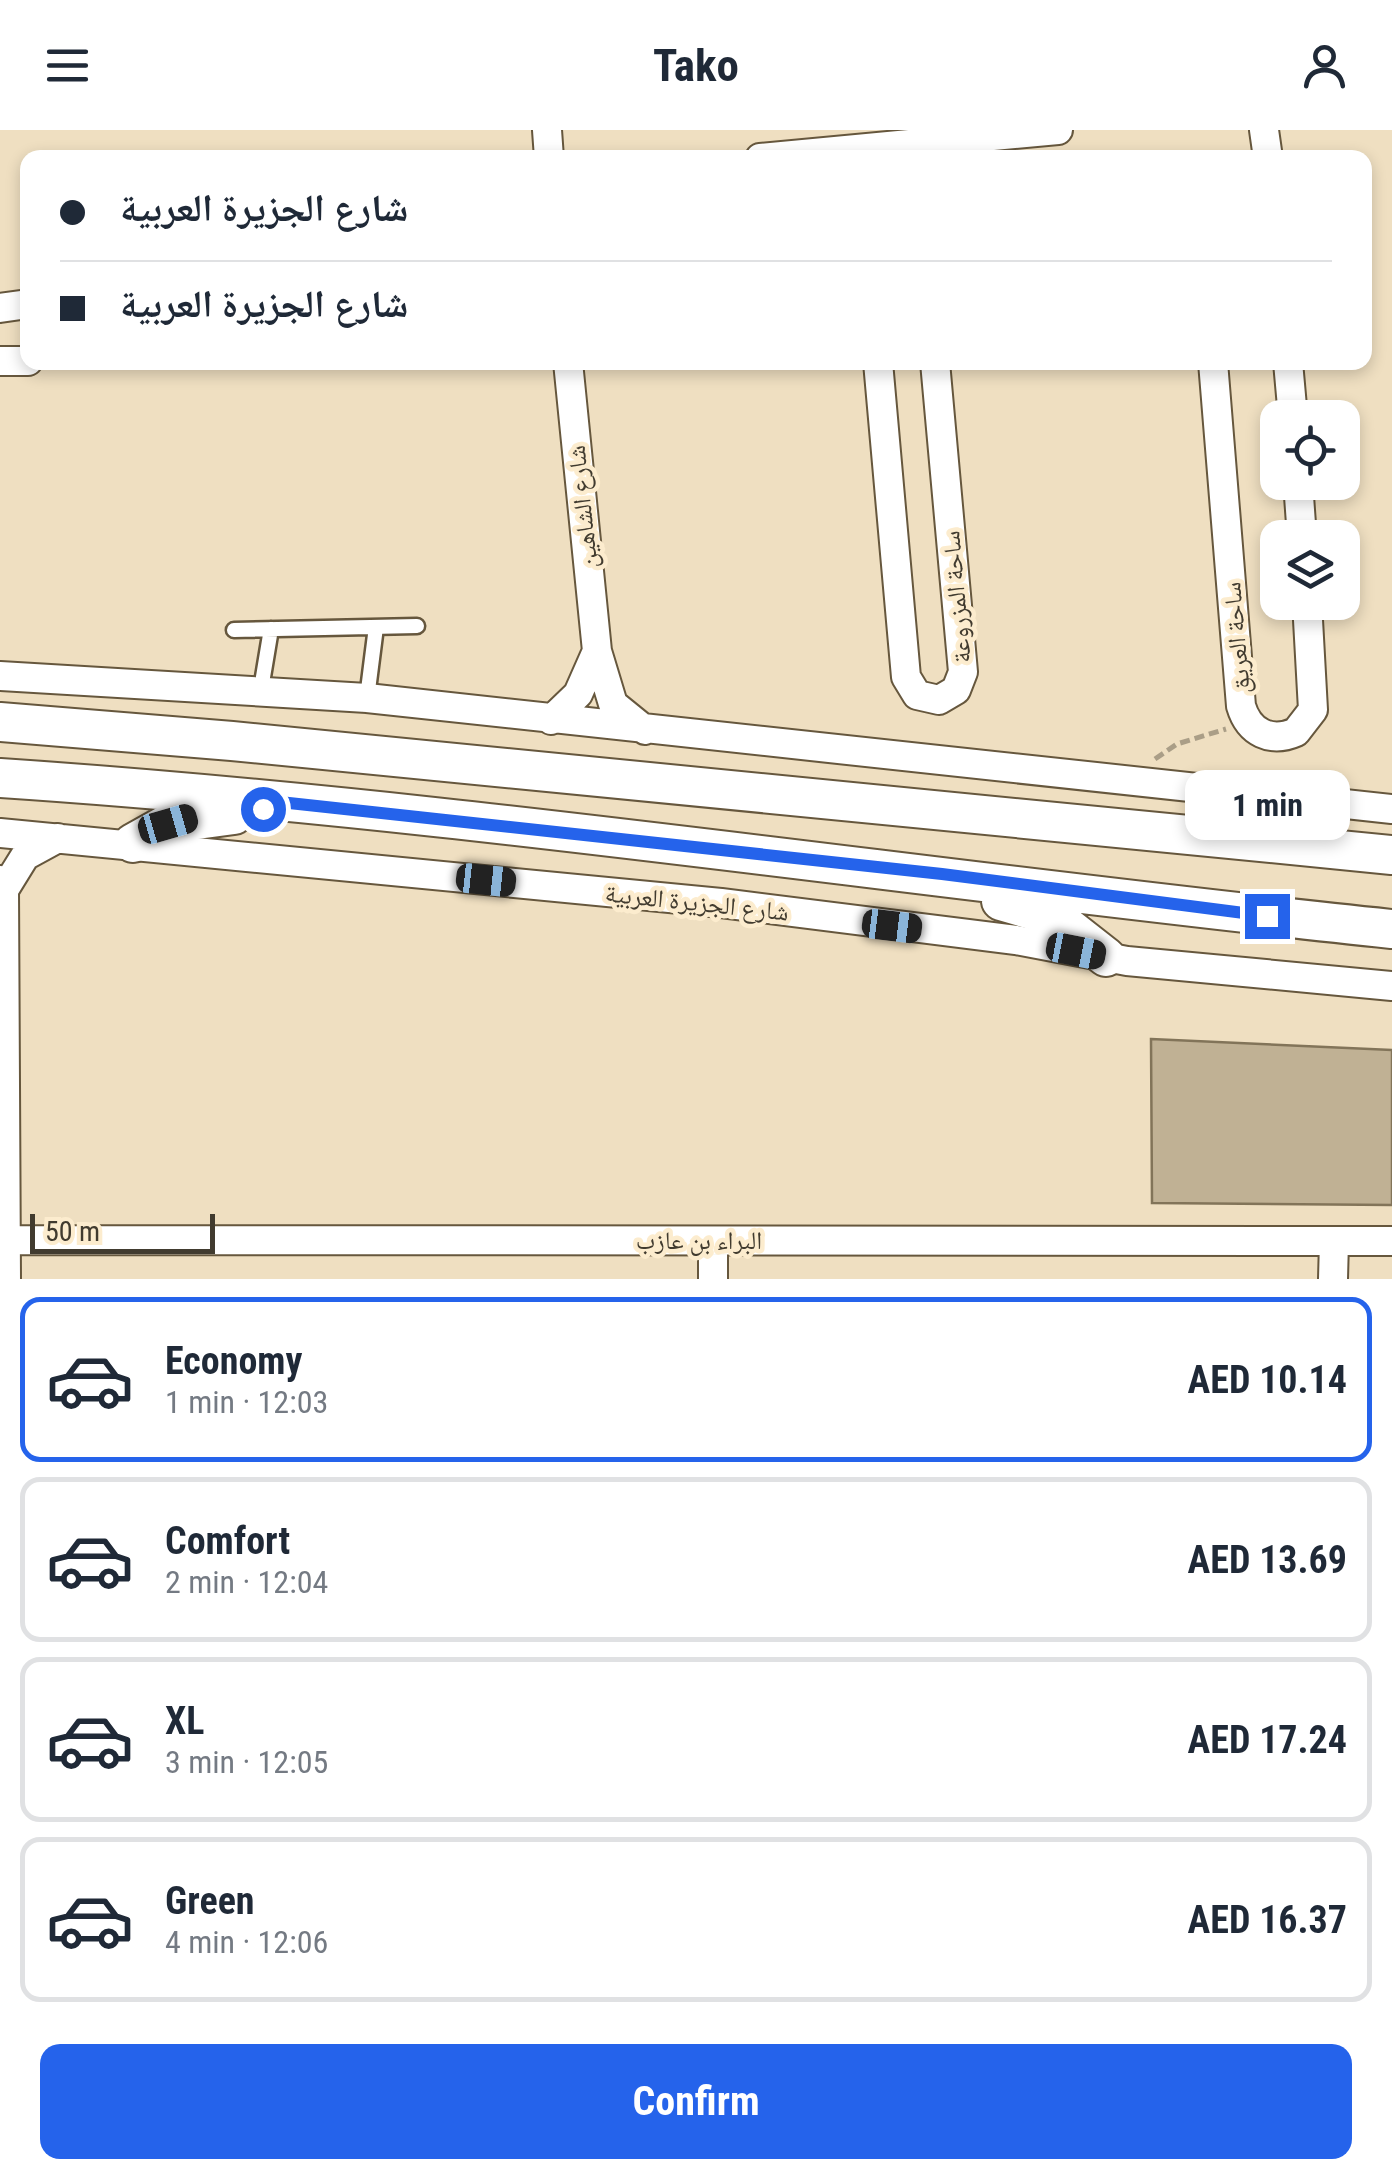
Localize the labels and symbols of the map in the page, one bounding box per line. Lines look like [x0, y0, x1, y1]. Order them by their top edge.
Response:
street label: شارع الشاهين [562, 444, 604, 570]
street label: ساحة المزروعة [936, 530, 977, 664]
street label: ساحة العريق [1217, 581, 1257, 695]
callout: 1 min [1184, 771, 1350, 841]
route start [241, 787, 286, 832]
car [135, 801, 201, 847]
car [455, 862, 517, 898]
street label: شارع الجزيرة العربية [603, 878, 790, 928]
route end [1245, 894, 1290, 939]
car [860, 907, 924, 945]
car [1044, 931, 1108, 971]
scale bar [30, 1209, 215, 1254]
street label: البراء بن عازب [636, 1226, 762, 1256]

